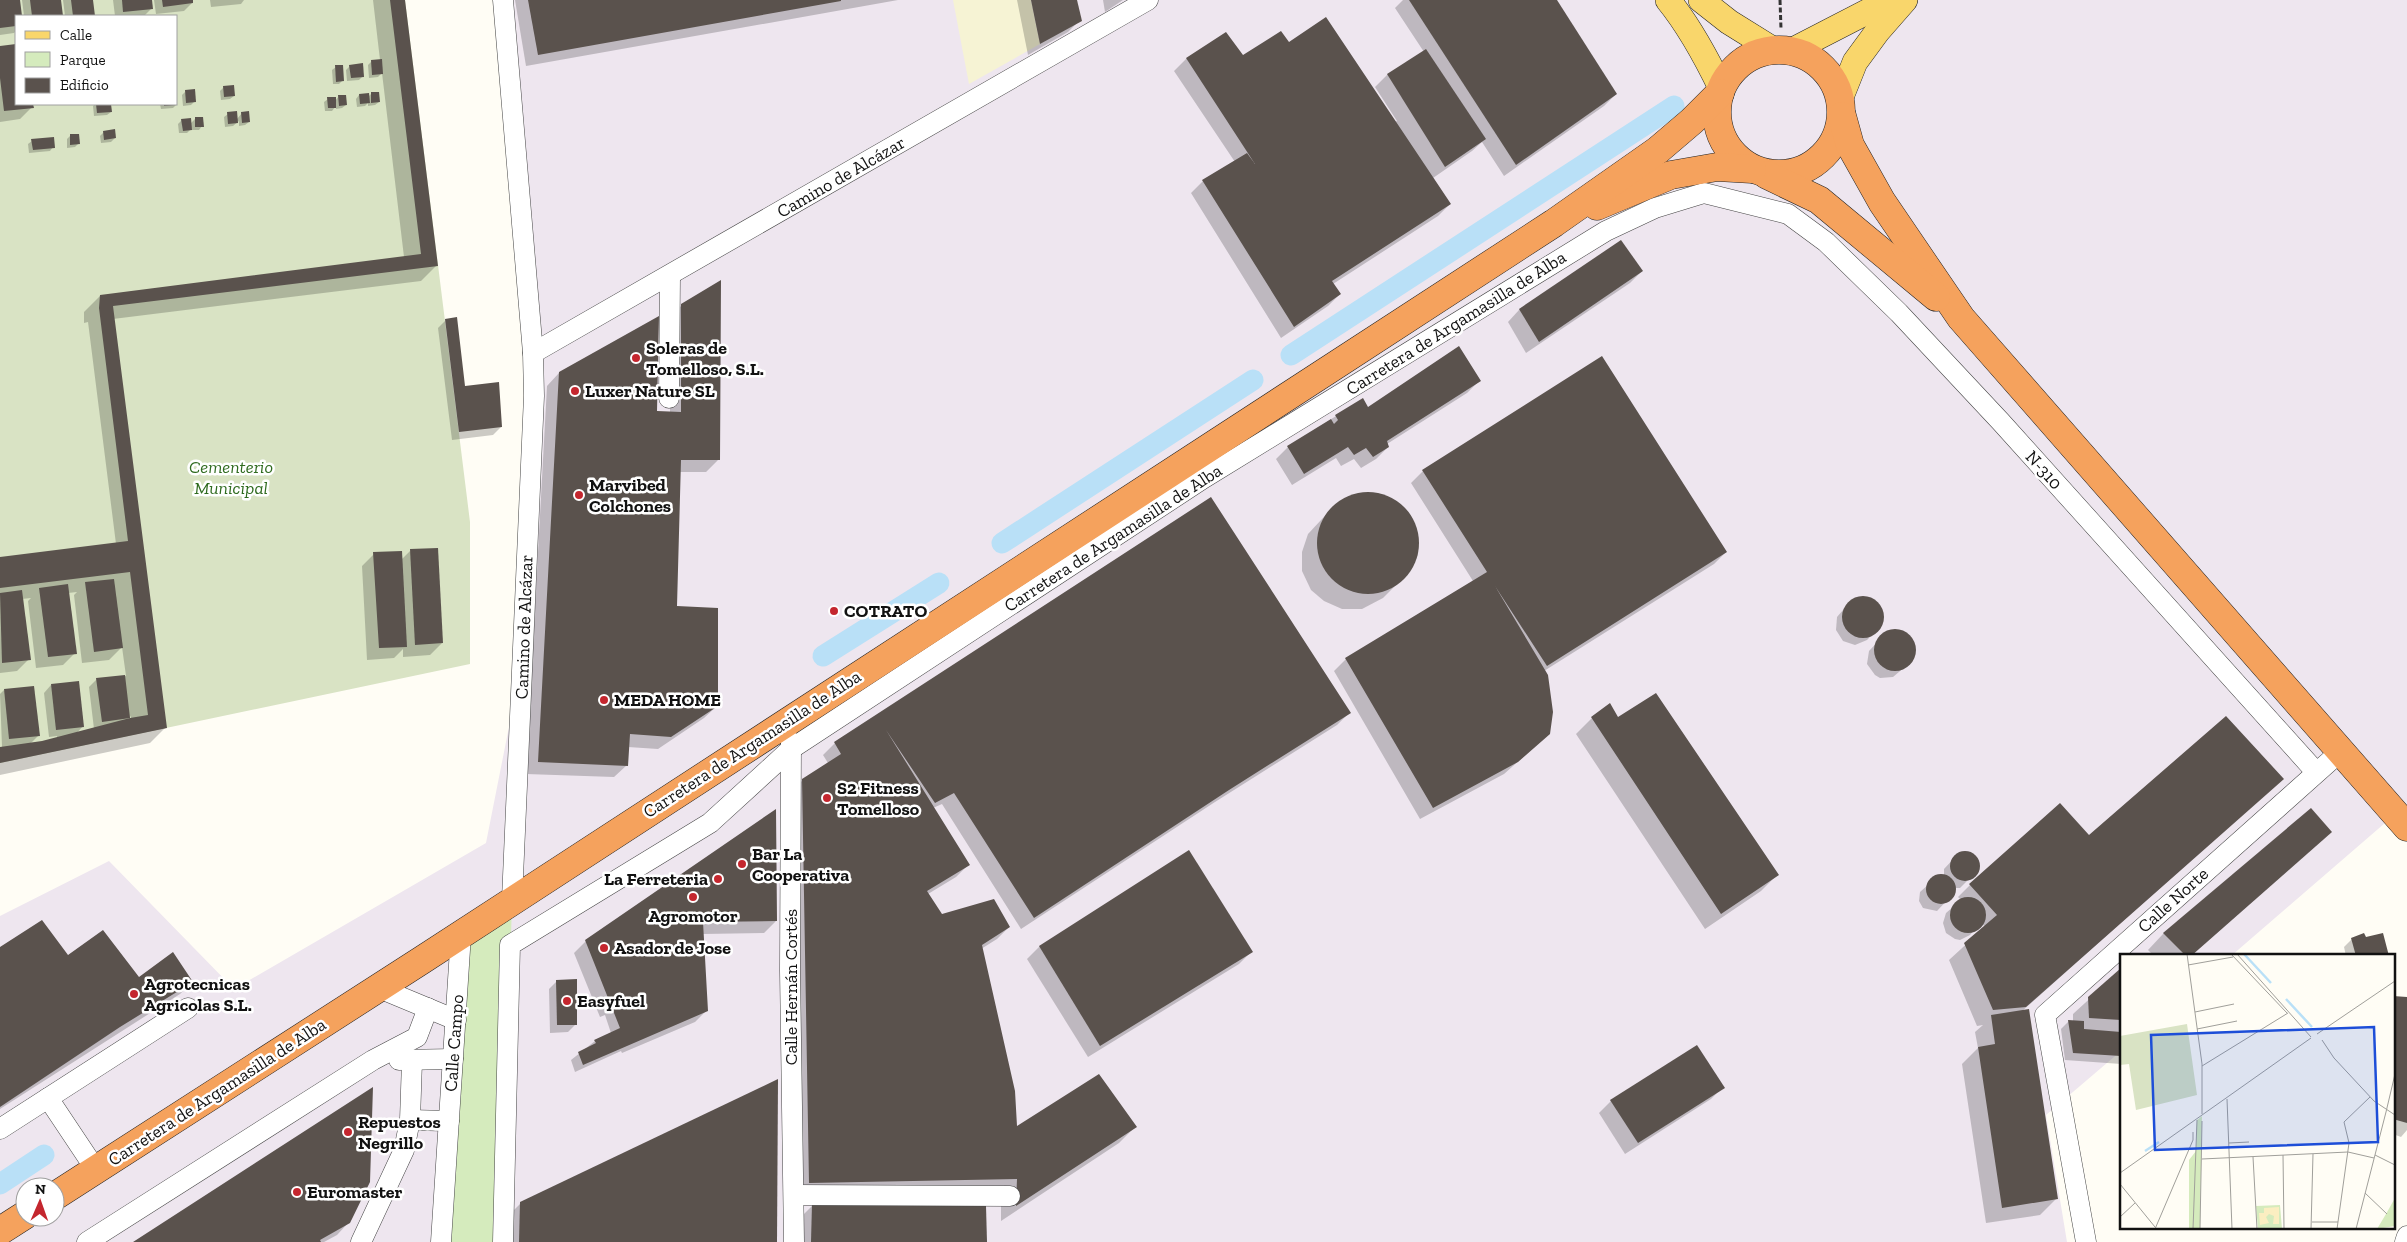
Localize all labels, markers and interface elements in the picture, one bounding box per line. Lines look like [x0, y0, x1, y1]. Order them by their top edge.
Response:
legend [15, 15, 178, 105]
text: Calle [60, 26, 92, 44]
text: Parque [60, 51, 106, 69]
text: Edificio [60, 76, 109, 94]
street label: Camino de Alcázar [773, 131, 909, 223]
street label: Carretera de Argamasilla de Alba [1342, 246, 1570, 400]
place label: Soleras de Tomelloso, S.L. [646, 337, 764, 380]
marker: Soleras de Tomelloso, S.L. [630, 352, 642, 364]
place label: Luxer Nature SL [585, 380, 715, 402]
marker: Luxer Nature SL [569, 385, 581, 397]
street label: N-310 [2021, 446, 2067, 494]
park label: Cementerio Municipal [189, 456, 273, 499]
street label: Carretera de Argamasilla de Alba [1000, 459, 1226, 617]
place label: Marvibed Colchones [589, 474, 671, 517]
marker: Marvibed Colchones [573, 489, 585, 501]
street label: Camino de Alcázar [510, 554, 538, 700]
place label: COTRATO [844, 600, 928, 622]
marker: COTRATO [828, 605, 840, 617]
street label: Carretera de Argamasilla de Alba [639, 665, 865, 823]
place label: MEDA HOME [614, 689, 721, 711]
marker: MEDA HOME [598, 694, 610, 706]
place label: S2 Fitness Tomelloso [837, 777, 920, 820]
marker: S2 Fitness Tomelloso [821, 792, 833, 804]
place label: Bar La Cooperativa [752, 843, 849, 886]
marker: Bar La Cooperativa [736, 858, 748, 870]
street label: Calle Norte [2133, 863, 2213, 937]
place label: La Ferreteria [604, 868, 708, 890]
marker: La Ferreteria [712, 873, 724, 885]
marker: Agromotor [687, 891, 699, 903]
place label: Agromotor [648, 905, 738, 927]
street label: Calle Hernán Cortés [780, 909, 802, 1065]
place label: Asador de Jose [614, 937, 731, 959]
marker: Asador de Jose [598, 942, 610, 954]
inset map [2120, 954, 2394, 1230]
place label: Agrotecnicas Agricolas S.L. [144, 973, 252, 1016]
marker: Agrotecnicas Agricolas S.L. [128, 988, 140, 1000]
place label: Easyfuel [577, 990, 645, 1012]
street label: Calle Campo [440, 994, 468, 1092]
marker: Easyfuel [561, 995, 573, 1007]
street label: Carretera de Argamasilla de Alba [104, 1013, 330, 1171]
place label: Repuestos Negrillo [358, 1111, 441, 1154]
marker: Repuestos Negrillo [342, 1126, 354, 1138]
north arrow [15, 1177, 65, 1227]
text: N [35, 1181, 46, 1198]
place label: Euromaster [307, 1181, 403, 1203]
marker: Euromaster [291, 1186, 303, 1198]

